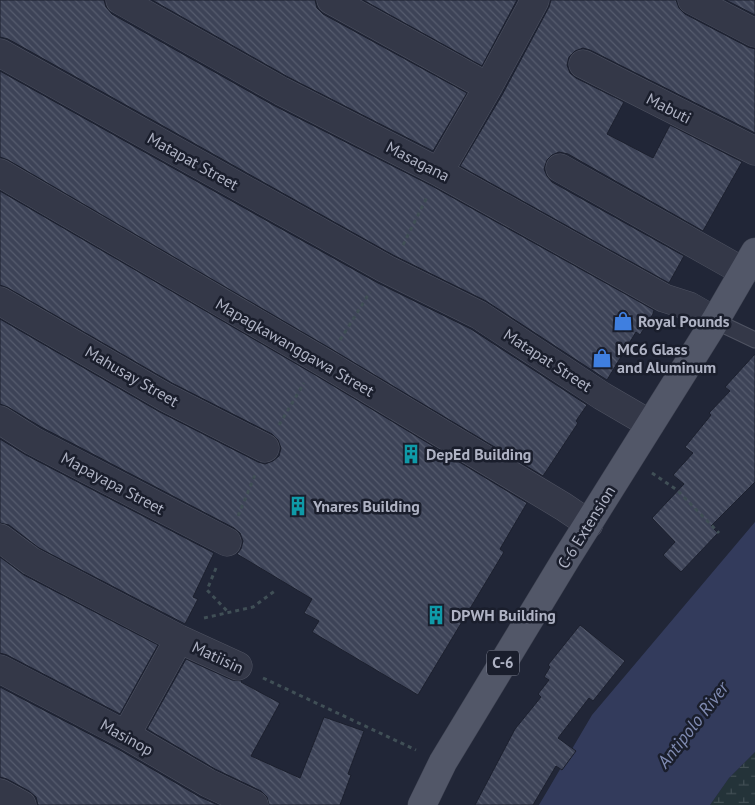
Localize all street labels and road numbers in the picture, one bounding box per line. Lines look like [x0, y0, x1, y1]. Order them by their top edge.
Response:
street label: Mabuti [643, 88, 695, 128]
street label: Matapat Street [144, 128, 243, 195]
street label: Masagana [383, 137, 453, 185]
street label: Mapagkawanggawa Street [212, 293, 378, 401]
street label: Matapat Street [500, 324, 596, 396]
street label: Mahusay Street [82, 341, 183, 411]
street label: Mapayapa Street [58, 447, 169, 519]
street label: C-6 Extension [553, 482, 619, 572]
street label: Matiisin [189, 636, 247, 678]
road number: C-6 [487, 650, 519, 676]
street label: Masinop [97, 714, 157, 760]

